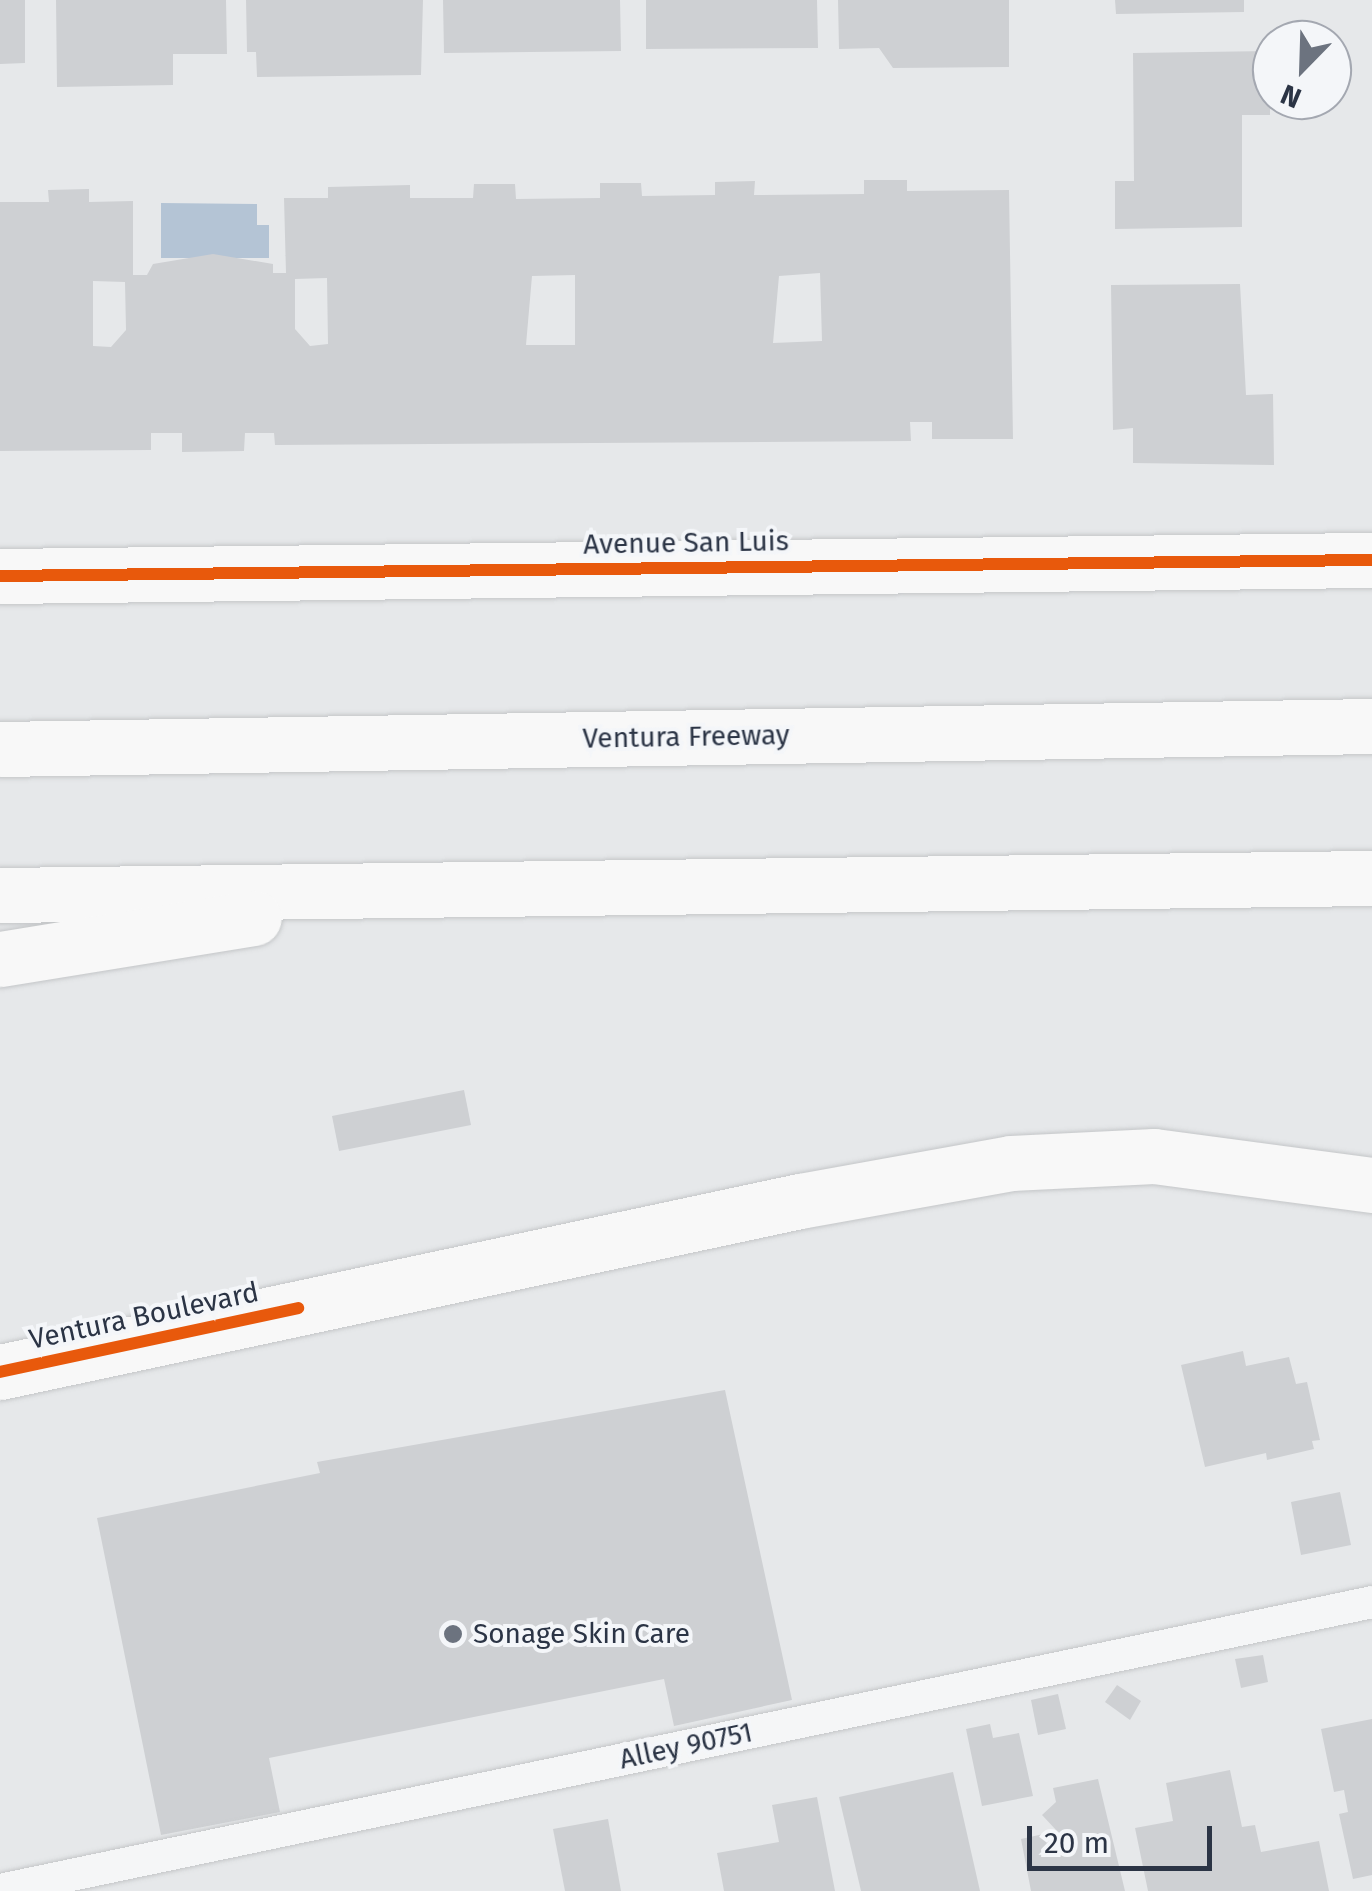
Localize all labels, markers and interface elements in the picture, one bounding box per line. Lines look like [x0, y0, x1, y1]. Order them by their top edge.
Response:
north arrow [1252, 20, 1352, 120]
text: N [1276, 77, 1306, 115]
street label: Avenue San Luis [583, 524, 789, 562]
street label: Ventura Freeway [582, 718, 790, 756]
street label: Ventura Boulevard [26, 1275, 262, 1357]
place label: Sonage Skin Care [473, 1617, 690, 1651]
marker: Sonage Skin Care [442, 1623, 464, 1645]
street label: Alley 90751 [616, 1716, 756, 1776]
scale bar [1032, 1806, 1217, 1868]
text: 20 m [1044, 1825, 1109, 1861]

